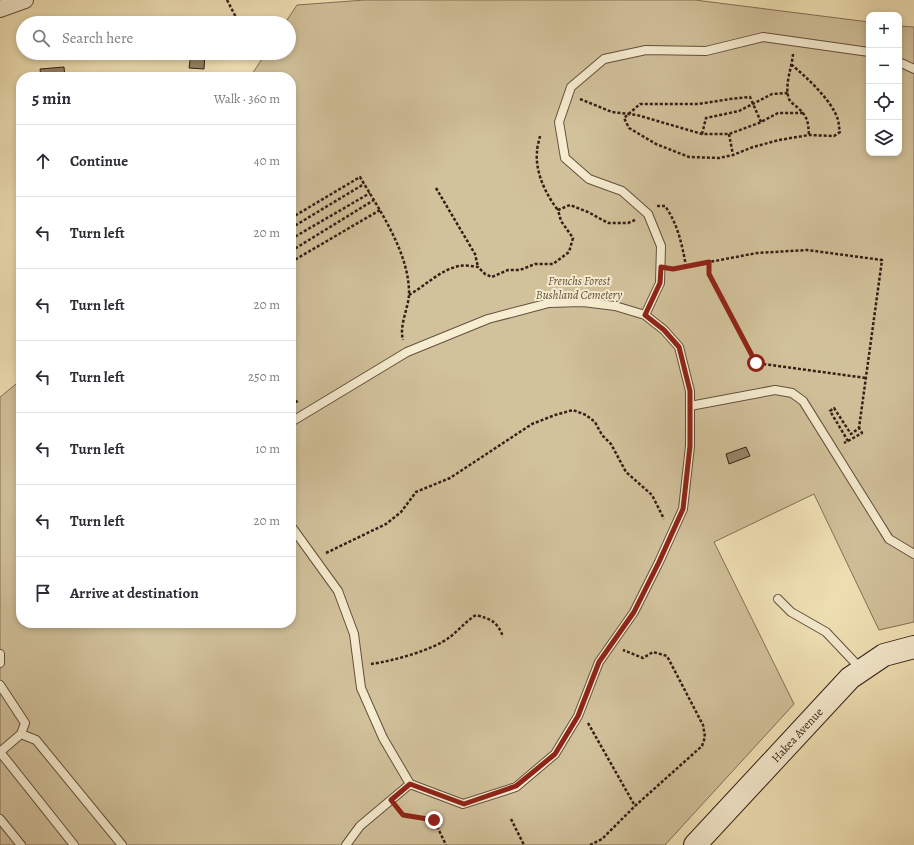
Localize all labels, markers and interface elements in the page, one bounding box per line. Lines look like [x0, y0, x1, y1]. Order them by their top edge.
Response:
map controls [866, 12, 902, 156]
button: + [866, 12, 902, 48]
search box [16, 16, 296, 60]
icon: search [30, 27, 52, 49]
text: Search here [62, 28, 133, 48]
button: − [866, 48, 902, 84]
button: locate [866, 84, 902, 120]
text: 5 min [32, 87, 71, 110]
text: Walk · 360 m [214, 90, 280, 107]
button: layers [866, 120, 902, 156]
icon: ahead [32, 150, 54, 172]
text: Continue [70, 151, 128, 171]
text: 40 m [254, 152, 280, 169]
icon: left [32, 222, 54, 244]
text: Turn left [70, 223, 125, 243]
text: 20 m [254, 224, 280, 241]
park label: Frenchs Forest Bushland Cemetery [536, 273, 623, 303]
icon: left [32, 294, 54, 316]
text: Turn left [70, 295, 125, 315]
text: 20 m [254, 296, 280, 313]
route start [747, 354, 765, 372]
icon: left [32, 366, 54, 388]
text: Turn left [70, 367, 125, 387]
text: 250 m [248, 368, 280, 385]
icon: left [32, 438, 54, 460]
text: Turn left [70, 439, 125, 459]
text: 10 m [255, 440, 280, 457]
icon: left [32, 510, 54, 532]
text: Turn left [70, 511, 125, 531]
text: 20 m [254, 512, 280, 529]
icon: arrive [32, 582, 54, 604]
text: Arrive at destination [70, 583, 199, 603]
street label: Hakea Avenue [768, 704, 826, 766]
route end [425, 811, 443, 829]

